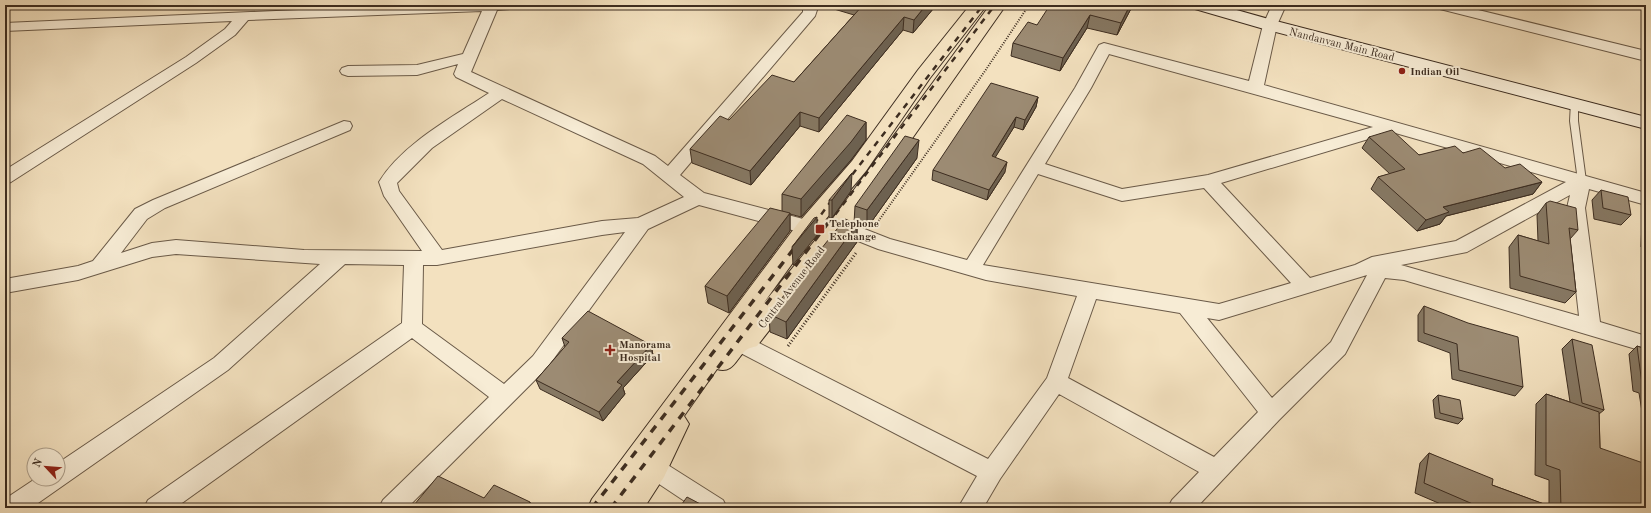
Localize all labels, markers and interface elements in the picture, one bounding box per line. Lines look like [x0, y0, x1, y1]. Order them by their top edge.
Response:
street label: Nandanvan Main Road [1288, 27, 1396, 64]
marker: Indian Oil [1397, 66, 1407, 76]
place label: Indian Oil [1410, 67, 1460, 78]
place label: Telephone Exchange [829, 219, 879, 243]
marker: Telephone Exchange [814, 223, 826, 235]
street label: Central Avenue Road [757, 245, 828, 331]
place label: Manorama Hospital [619, 340, 671, 364]
marker: Manorama Hospital [604, 344, 616, 356]
north arrow [26, 447, 66, 487]
text: N [32, 457, 45, 469]

